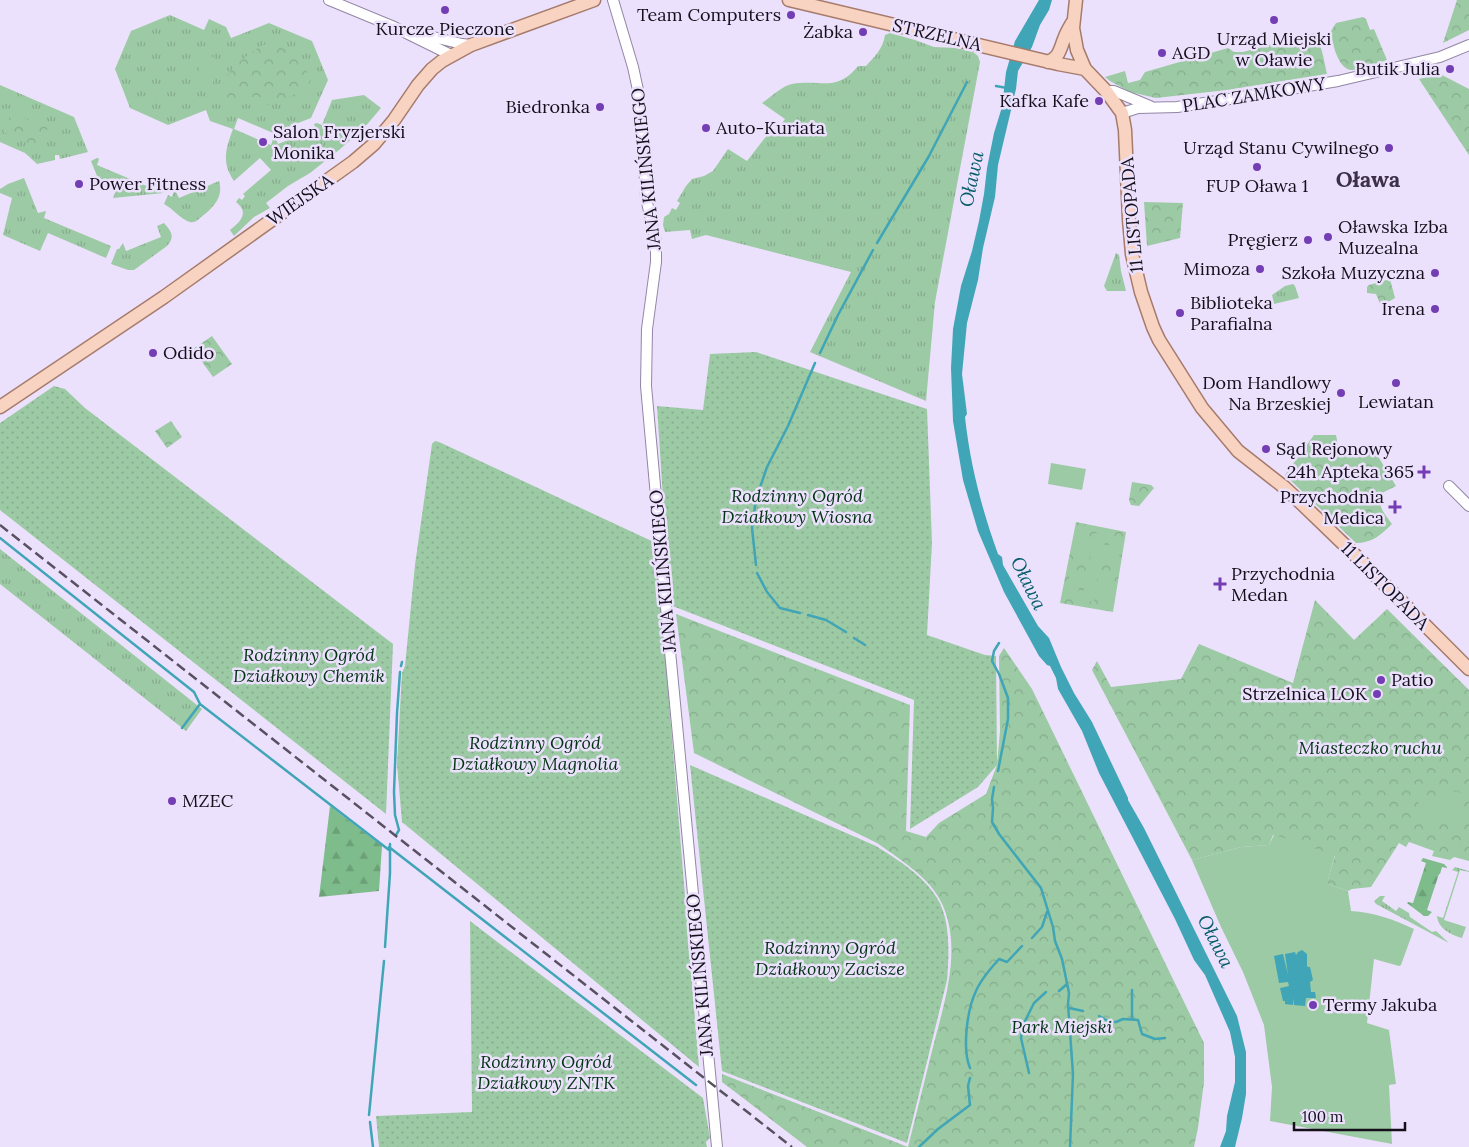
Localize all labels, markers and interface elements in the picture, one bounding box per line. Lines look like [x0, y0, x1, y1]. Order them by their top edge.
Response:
place label: Team Computers [637, 3, 781, 26]
marker: Kurcze Pieczone [439, 4, 451, 16]
marker: Team Computers [785, 9, 797, 21]
street label: STRZELNA [890, 13, 985, 56]
marker: Urząd Miejski w Oławie [1268, 14, 1280, 26]
place label: Kurcze Pieczone [376, 17, 515, 40]
place label: Żabka [803, 20, 853, 43]
marker: Żabka [857, 26, 869, 38]
place label: Urząd Miejski w Oławie [1217, 27, 1331, 71]
place label: AGD [1171, 41, 1210, 64]
marker: AGD [1156, 47, 1168, 59]
place label: Butik Julia [1355, 57, 1440, 80]
marker: Butik Julia [1444, 63, 1456, 75]
street label: PLAC ZAMKOWY [1181, 72, 1328, 117]
street label: JANA KILIŃSKIEGO [626, 87, 666, 252]
place label: Kafka Kafe [999, 89, 1089, 112]
place label: Biedronka [505, 95, 590, 118]
marker: Kafka Kafe [1093, 95, 1105, 107]
marker: Biedronka [594, 101, 606, 113]
place label: Auto-Kuriata [715, 116, 825, 139]
place label: Salon Fryzjerski Monika [273, 120, 405, 164]
marker: Auto-Kuriata [700, 122, 712, 134]
marker: Salon Fryzjerski Monika [257, 136, 269, 148]
place label: Urząd Stanu Cywilnego [1183, 136, 1379, 159]
marker: Urząd Stanu Cywilnego [1383, 142, 1395, 154]
water label: Oława [953, 148, 989, 209]
street label: 11 LISTOPADA [1115, 155, 1148, 274]
marker: FUP Oława 1 [1251, 161, 1263, 173]
district label: Oława [1336, 165, 1401, 193]
street label: WIEJSKA [262, 168, 338, 231]
place label: Power Fitness [89, 172, 206, 195]
place label: FUP Oława 1 [1206, 174, 1308, 197]
marker: Power Fitness [73, 178, 85, 190]
place label: Oławska Izba Muzealna [1338, 215, 1448, 259]
place label: Pręgierz [1227, 228, 1298, 251]
marker: Oławska Izba Muzealna [1322, 231, 1334, 243]
marker: Pręgierz [1302, 234, 1314, 246]
place label: Mimoza [1183, 257, 1250, 280]
place label: Szkoła Muzyczna [1281, 261, 1425, 284]
marker: Mimoza [1254, 263, 1266, 275]
marker: Szkoła Muzyczna [1429, 267, 1441, 279]
place label: Biblioteka Parafialna [1190, 291, 1273, 335]
place label: Irena [1381, 297, 1425, 320]
marker: Irena [1429, 303, 1441, 315]
marker: Biblioteka Parafialna [1174, 307, 1186, 319]
place label: Odido [163, 341, 214, 364]
marker: Odido [147, 347, 159, 359]
place label: Dom Handlowy Na Brzeskiej [1202, 371, 1331, 415]
marker: Lewiatan [1390, 377, 1402, 389]
marker: Dom Handlowy Na Brzeskiej [1335, 387, 1347, 399]
place label: Lewiatan [1358, 390, 1434, 413]
place label: Sąd Rejonowy [1276, 437, 1393, 460]
marker: Sąd Rejonowy [1260, 443, 1272, 455]
place label: 24h Apteka 365 [1287, 460, 1414, 483]
marker: 24h Apteka 365 [1418, 466, 1430, 478]
park label: Rodzinny Ogród Działkowy Wiosna [721, 484, 873, 528]
place label: Przychodnia Medica [1280, 485, 1384, 529]
street label: JANA KILIŃSKIEGO [644, 489, 681, 654]
marker: Przychodnia Medica [1388, 500, 1402, 514]
street label: 11 LISTOPADA [1336, 536, 1435, 635]
water label: Oława [1006, 552, 1052, 614]
place label: Przychodnia Medan [1231, 562, 1335, 606]
marker: Przychodnia Medan [1213, 577, 1227, 591]
park label: Rodzinny Ogród Działkowy Chemik [233, 643, 385, 687]
place label: Patio [1391, 668, 1434, 691]
marker: Patio [1375, 674, 1387, 686]
place label: Strzelnica LOK [1242, 682, 1368, 705]
marker: Strzelnica LOK [1371, 688, 1383, 700]
park label: Rodzinny Ogród Działkowy Magnolia [452, 731, 618, 775]
park label: Miasteczko ruchu [1298, 736, 1442, 759]
place label: MZEC [182, 789, 234, 812]
marker: MZEC [166, 795, 178, 807]
street label: JANA KILIŃSKIEGO [681, 893, 718, 1058]
water label: Oława [1192, 910, 1240, 972]
park label: Rodzinny Ogród Działkowy Zacisze [755, 936, 905, 980]
place label: Termy Jakuba [1323, 993, 1437, 1016]
marker: Termy Jakuba [1307, 999, 1319, 1011]
park label: Park Miejski [1011, 1015, 1113, 1038]
park label: Rodzinny Ogród Działkowy ZNTK [477, 1050, 615, 1094]
scale bar [1294, 1100, 1405, 1132]
text: 100 m [1302, 1107, 1343, 1126]

